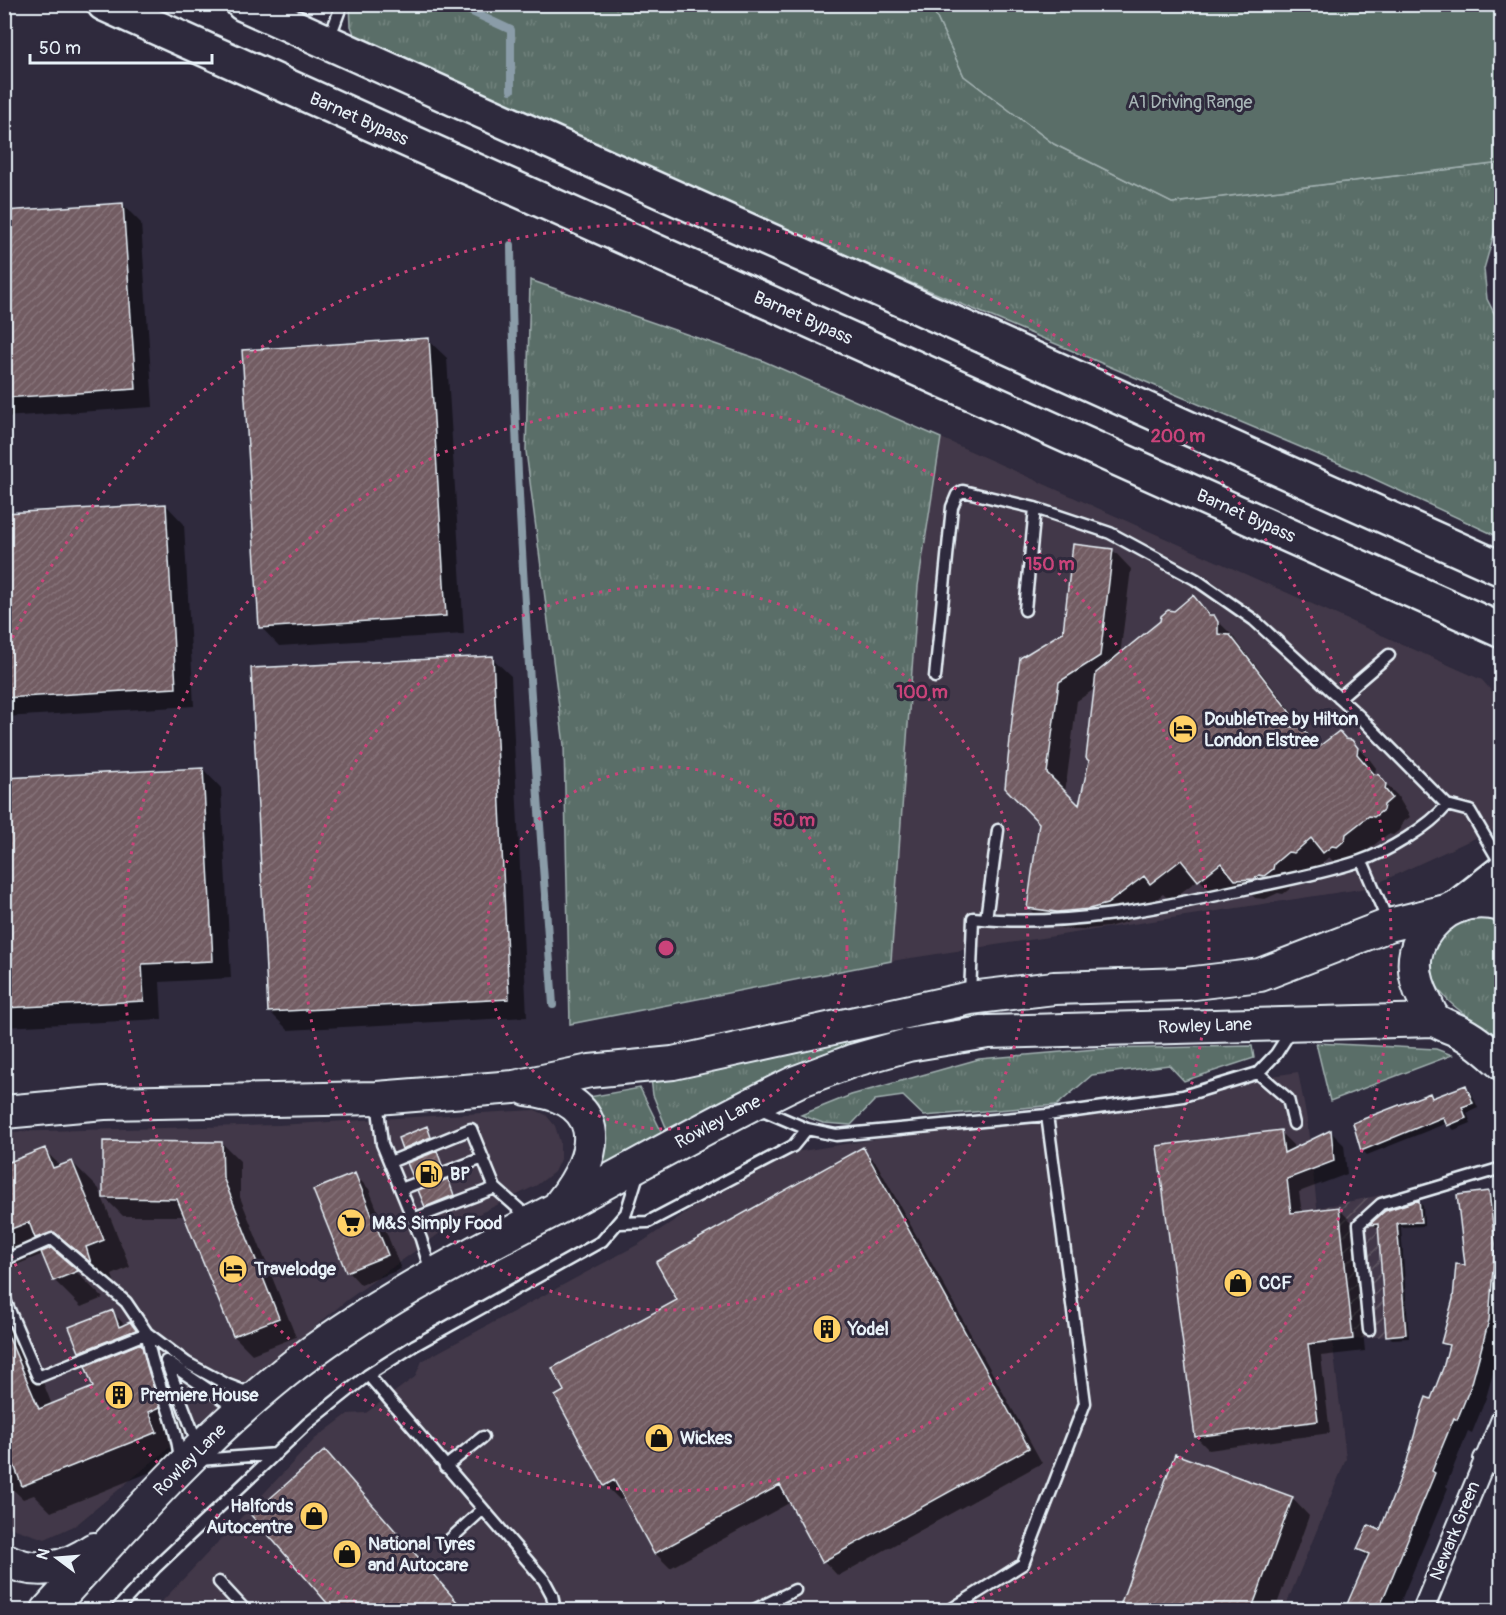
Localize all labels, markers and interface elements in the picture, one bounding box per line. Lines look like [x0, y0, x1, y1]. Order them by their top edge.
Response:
scale bar [30, 27, 212, 65]
text: 50 m [39, 37, 81, 60]
street label: Barnet Bypass [306, 87, 412, 151]
park label: A1 Driving Range [1128, 91, 1252, 114]
street label: Barnet Bypass [750, 286, 856, 350]
text: 200 m [1151, 425, 1205, 448]
street label: Barnet Bypass [1193, 484, 1299, 548]
text: 150 m [1026, 553, 1075, 576]
text: 100 m [896, 681, 948, 704]
place label: DoubleTree by Hilton London Elstree [1204, 708, 1358, 752]
hotel icon: DoubleTree by Hilton London Elstree [1167, 713, 1199, 745]
text: 50 m [773, 809, 815, 832]
centre of rings [656, 938, 676, 958]
street label: Rowley Lane [1158, 1013, 1252, 1039]
street label: Rowley Lane [671, 1090, 765, 1154]
fuel station icon: BP [413, 1158, 445, 1190]
place label: BP [450, 1163, 470, 1186]
supermarket icon: M&S Simply Food [335, 1207, 367, 1239]
place label: M&S Simply Food [372, 1212, 503, 1235]
hotel icon: Travelodge [217, 1253, 249, 1285]
place label: Travelodge [253, 1258, 337, 1281]
shop icon: CCF [1222, 1267, 1254, 1299]
place label: CCF [1259, 1272, 1292, 1295]
building icon: Yodel [811, 1313, 843, 1345]
place label: Yodel [847, 1318, 889, 1341]
building icon: Premiere House [103, 1379, 135, 1411]
place label: Premiere House [140, 1384, 259, 1407]
street label: Rowley Lane [149, 1419, 231, 1501]
shop icon: Wickes [643, 1422, 675, 1454]
place label: Wickes [680, 1427, 733, 1450]
street label: Newark Green [1425, 1478, 1485, 1584]
place label: Halfords Autocentre [206, 1495, 294, 1539]
shop icon: Halfords Autocentre [298, 1500, 330, 1532]
north arrow [27, 1528, 87, 1588]
place label: National Tyres and Autocare [368, 1533, 476, 1577]
shop icon: National Tyres and Autocare [331, 1538, 363, 1570]
text: N [32, 1546, 55, 1562]

